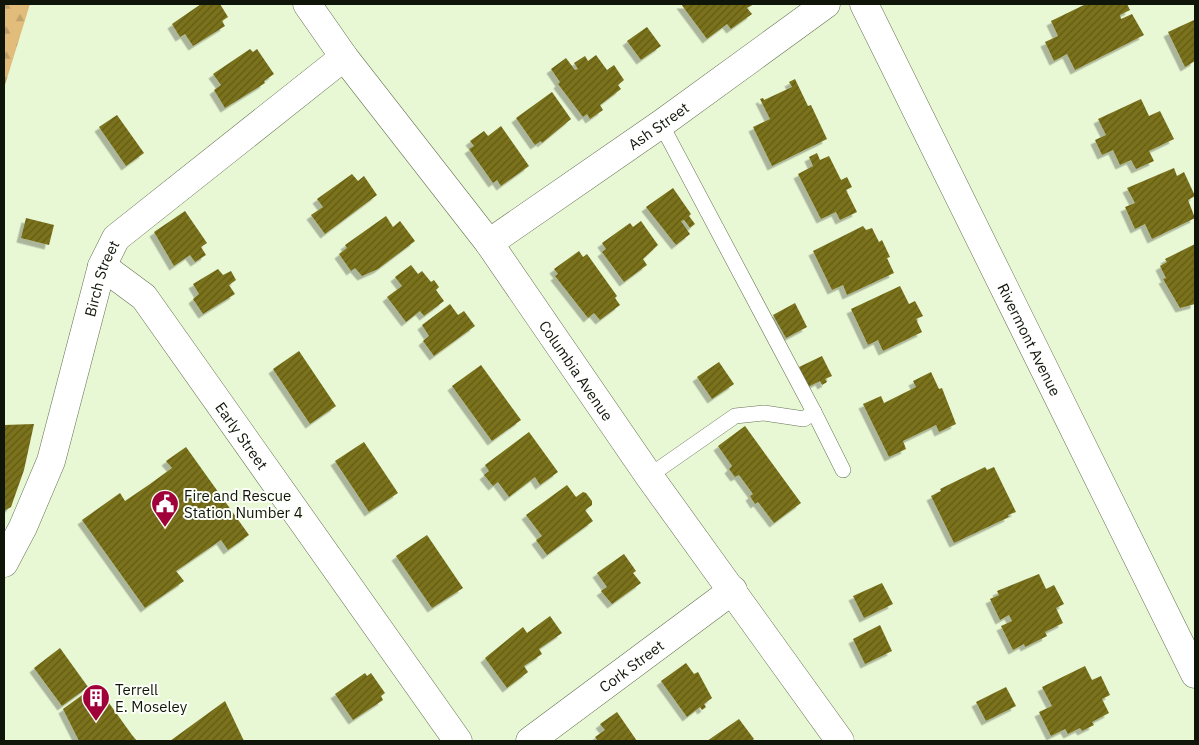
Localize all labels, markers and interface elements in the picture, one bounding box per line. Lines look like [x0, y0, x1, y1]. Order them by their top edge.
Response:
street label: Ash Street [624, 98, 692, 154]
street label: Birch Street [80, 237, 123, 319]
street label: Rivermont Avenue [994, 280, 1066, 399]
street label: Columbia Avenue [535, 317, 618, 424]
street label: Early Street [212, 398, 272, 473]
place label: Fire and Rescue Station Number 4 [184, 486, 303, 522]
public building icon: Fire and Rescue Station Number 4 [150, 489, 180, 528]
street label: Cork Street [595, 636, 667, 696]
place label: Terrell E. Moseley [115, 680, 188, 716]
building icon: Terrell E. Moseley [81, 683, 111, 722]

